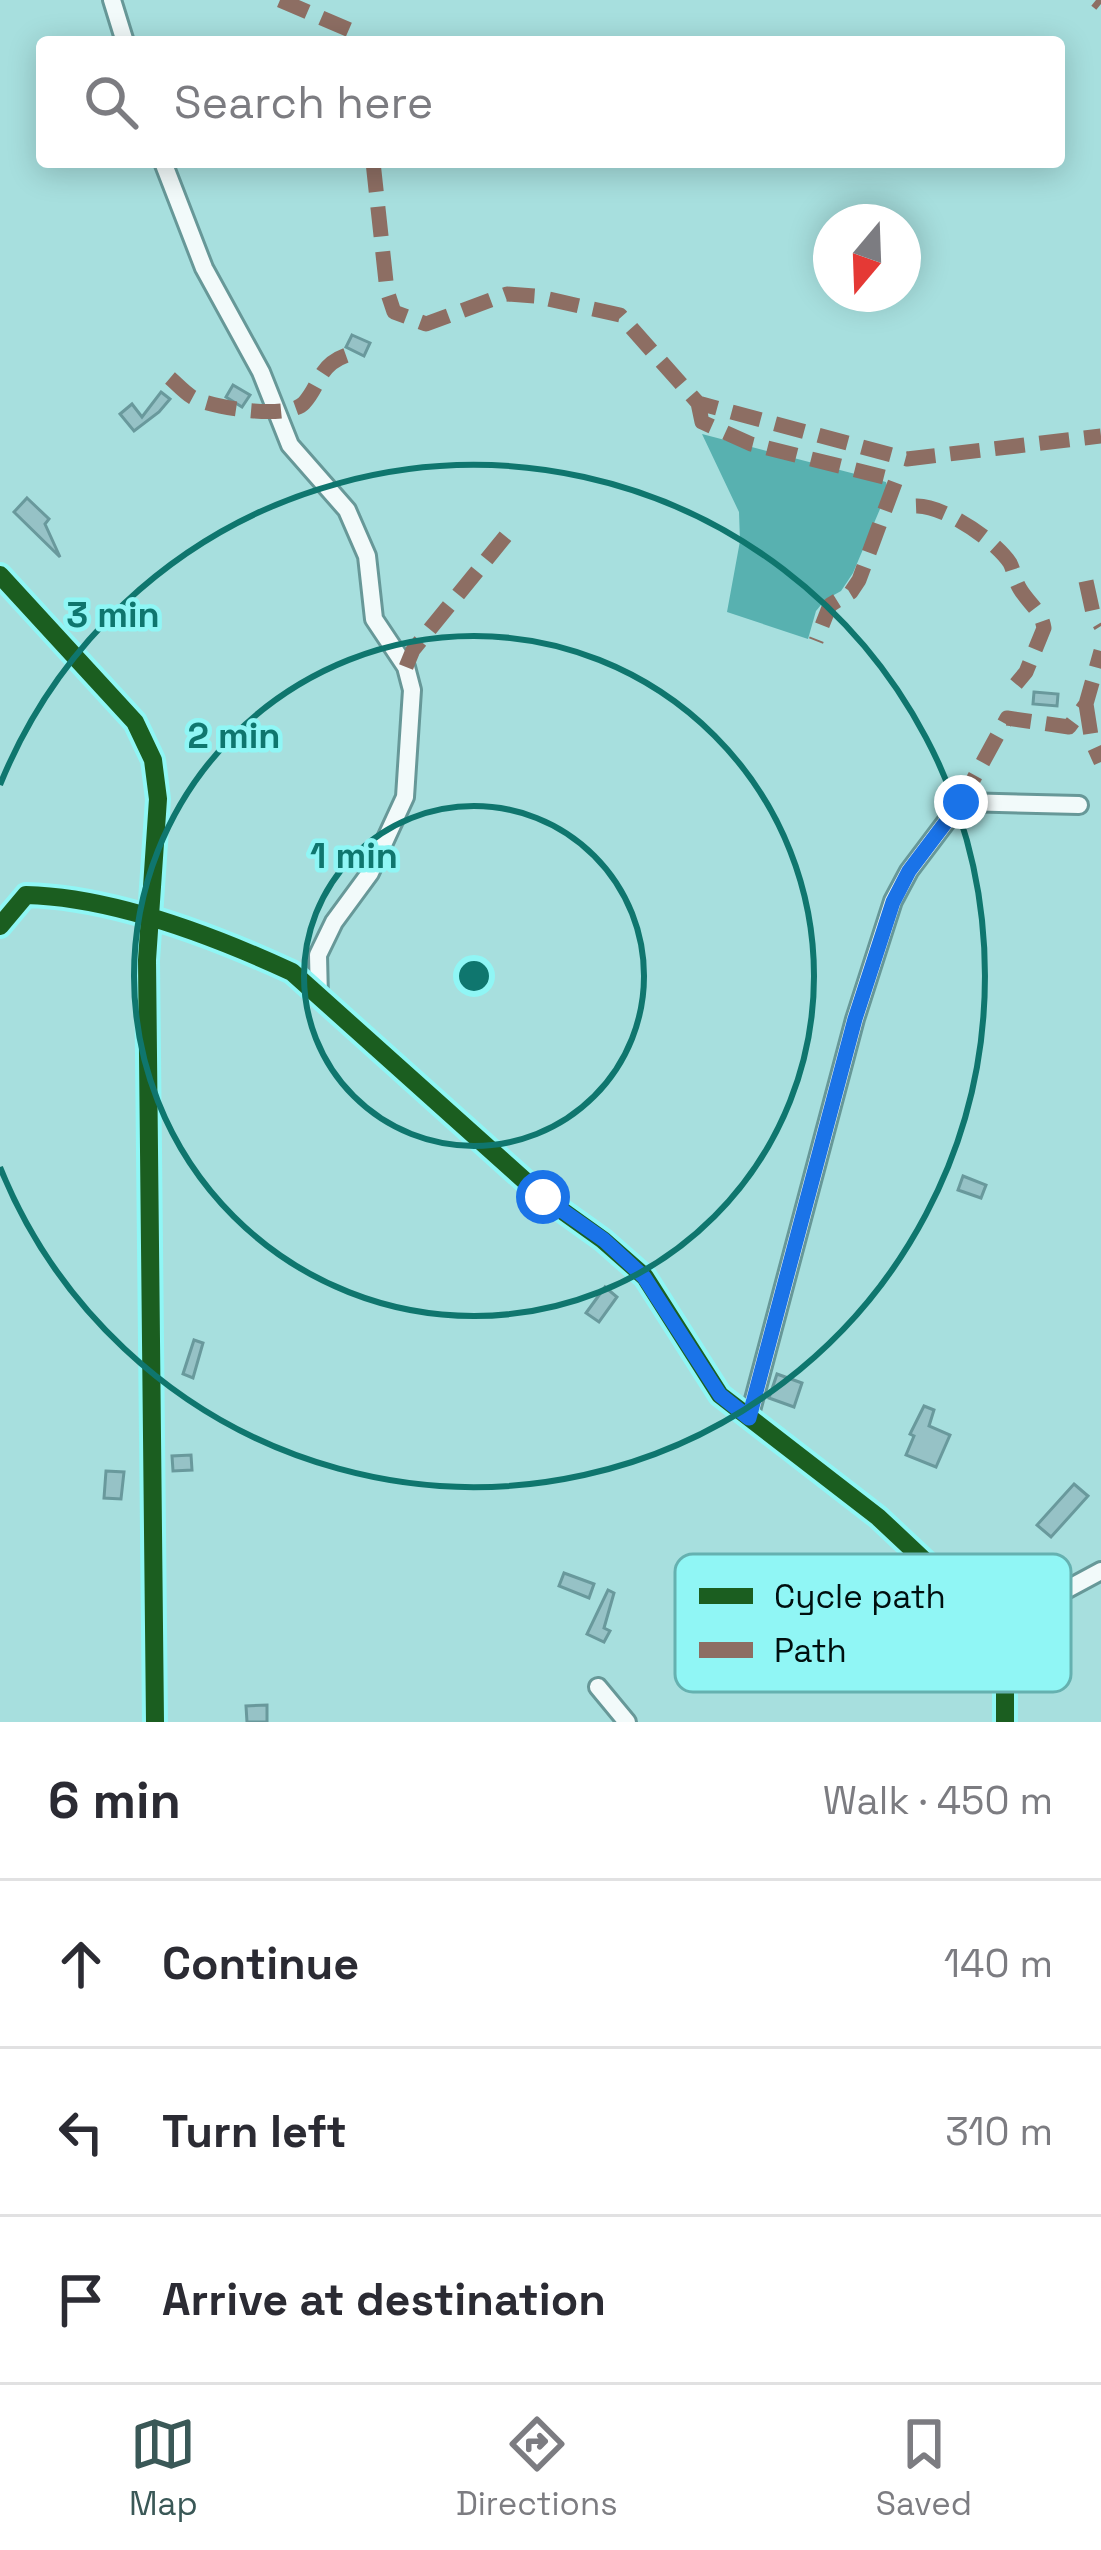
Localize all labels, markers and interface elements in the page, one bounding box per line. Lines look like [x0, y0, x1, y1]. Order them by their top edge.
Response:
search box [36, 36, 1065, 168]
icon: search [78, 69, 144, 135]
text: Search here [174, 74, 433, 131]
north arrow [813, 204, 921, 312]
text: 3 min [66, 592, 160, 638]
text: 2 min [187, 713, 281, 759]
route end [934, 775, 988, 829]
text: 1 min [310, 833, 398, 879]
centre of rings [453, 955, 495, 997]
route start [516, 1170, 570, 1224]
legend [675, 1554, 1071, 1692]
text: Cycle path [774, 1576, 946, 1618]
text: Path [774, 1630, 847, 1672]
text: 6 min [48, 1768, 181, 1833]
text: Walk · 450 m [823, 1776, 1053, 1825]
icon: ahead [48, 1931, 114, 1997]
text: Continue [162, 1935, 359, 1992]
text: 140 m [944, 1939, 1053, 1988]
icon: left [48, 2099, 114, 2165]
text: Turn left [162, 2103, 347, 2160]
text: 310 m [945, 2107, 1053, 2156]
icon: arrive [48, 2267, 114, 2333]
text: Arrive at destination [162, 2271, 606, 2328]
tab: Map [129, 2411, 198, 2525]
tab: Directions [456, 2411, 618, 2525]
tab: Saved [876, 2411, 972, 2525]

